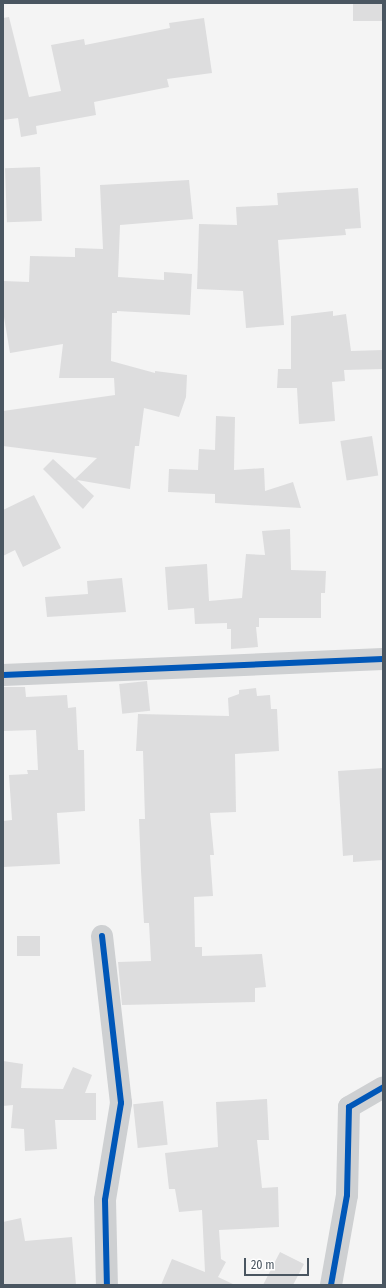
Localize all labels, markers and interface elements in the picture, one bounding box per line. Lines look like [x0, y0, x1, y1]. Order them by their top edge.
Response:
scale bar [246, 1250, 311, 1276]
text: 20 m [251, 1258, 275, 1272]

